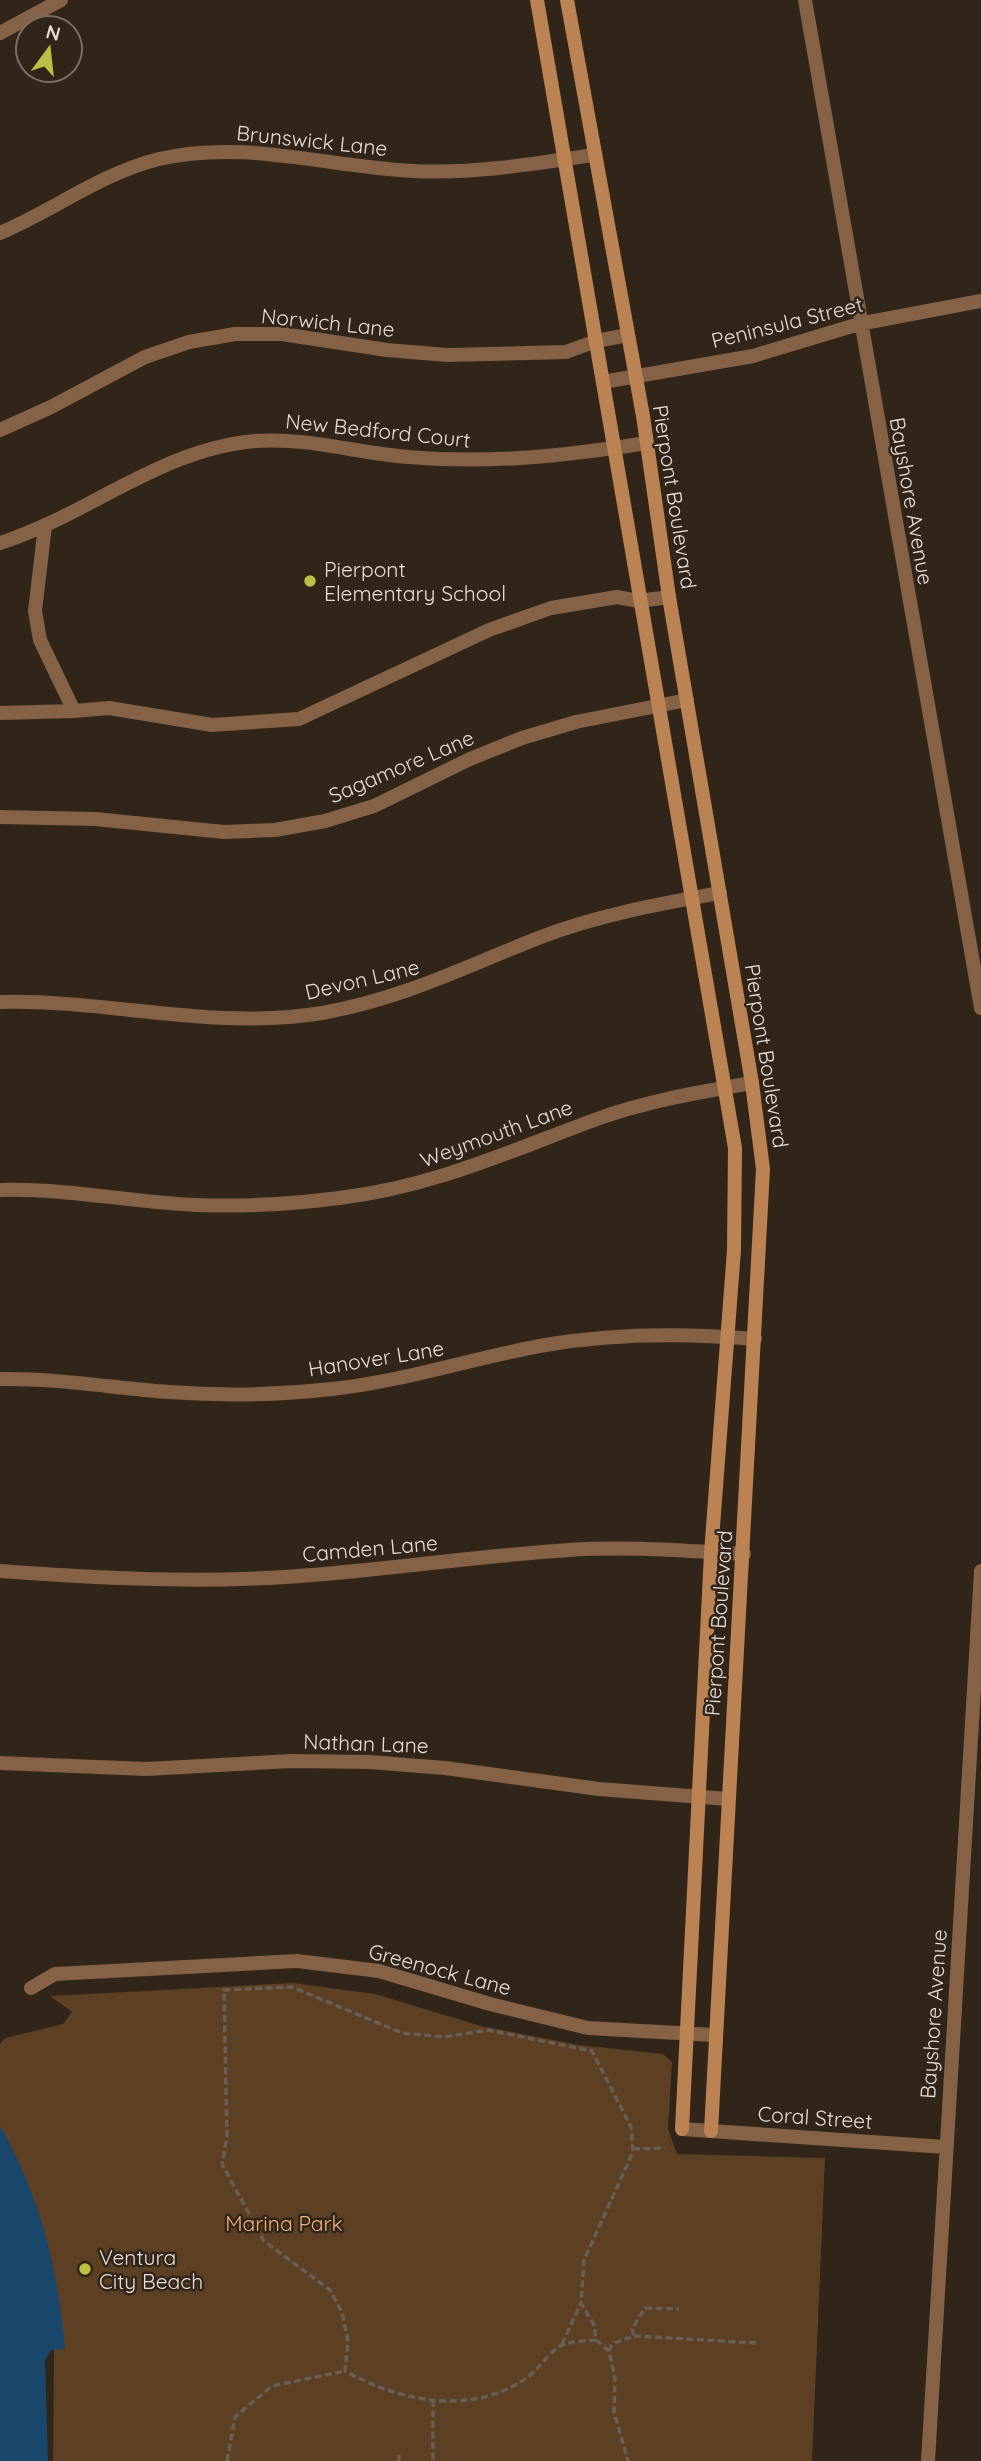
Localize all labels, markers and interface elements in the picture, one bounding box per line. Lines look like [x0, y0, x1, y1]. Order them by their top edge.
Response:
north arrow [14, 14, 84, 84]
text: N [44, 19, 63, 46]
street label: Brunswick Lane [235, 119, 389, 161]
street label: Peninsula Street [708, 291, 866, 353]
street label: Norwich Lane [260, 302, 396, 342]
street label: Pierpont Boulevard [648, 403, 702, 591]
street label: New Bedford Court [284, 407, 472, 453]
street label: Bayshore Avenue [884, 415, 940, 587]
place label: Pierpont Elementary School [324, 556, 506, 606]
marker: Pierpont Elementary School [302, 573, 318, 589]
street label: Sagamore Lane [324, 724, 478, 808]
street label: Devon Lane [302, 953, 422, 1005]
street label: Pierpont Boulevard [740, 962, 794, 1150]
street label: Weymouth Lane [416, 1093, 576, 1173]
street label: Hanover Lane [306, 1334, 446, 1382]
street label: Camden Lane [301, 1529, 439, 1567]
street label: Pierpont Boulevard [699, 1529, 737, 1717]
street label: Nathan Lane [303, 1728, 429, 1758]
street label: Bayshore Avenue [914, 1928, 952, 2100]
street label: Greenock Lane [366, 1937, 514, 2001]
street label: Coral Street [757, 2100, 873, 2134]
park label: Marina Park [225, 2210, 343, 2236]
place label: Ventura City Beach [99, 2244, 203, 2294]
marker: Ventura City Beach [77, 2261, 93, 2277]

